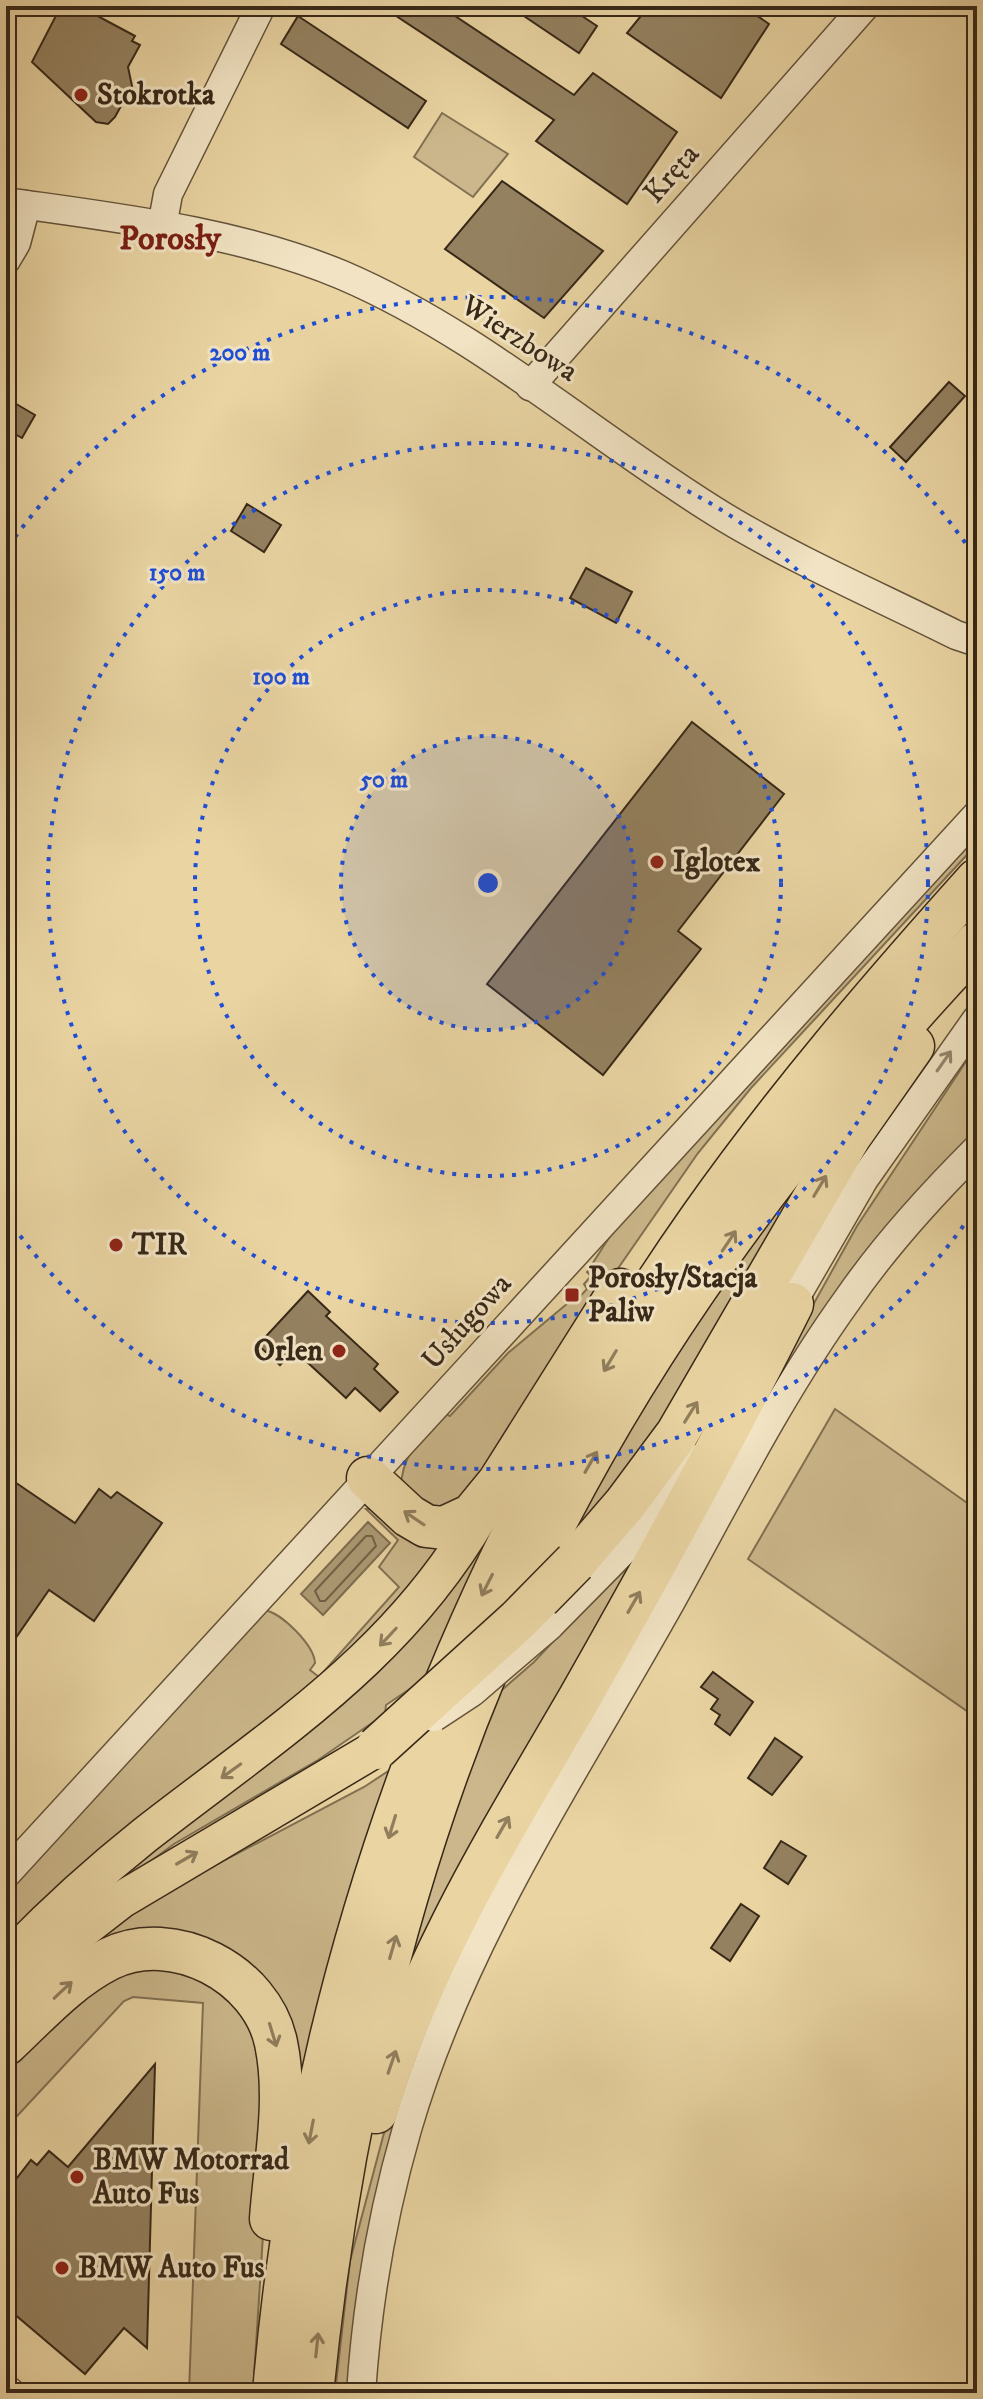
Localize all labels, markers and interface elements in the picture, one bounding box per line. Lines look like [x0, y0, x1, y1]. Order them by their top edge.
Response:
place label: Stokrotka [97, 77, 216, 114]
marker: Stokrotka [72, 86, 90, 104]
street label: Kręta [636, 136, 708, 211]
district label: Porosły [119, 218, 222, 260]
street label: Wierzbowa [453, 287, 585, 391]
text: 200 m [210, 338, 270, 368]
text: 150 m [149, 558, 205, 588]
text: 100 m [252, 662, 310, 692]
text: 50 m [359, 765, 408, 795]
place label: Iglotex [673, 844, 760, 881]
marker: Iglotex [648, 853, 666, 871]
centre of rings [474, 869, 502, 897]
one-way arrow [936, 1051, 952, 1073]
one-way arrow [812, 1175, 828, 1198]
place label: TIR [131, 1227, 188, 1264]
one-way arrow [720, 1231, 737, 1253]
marker: TIR [107, 1236, 125, 1254]
place label: Porosły/Stacja Paliw [588, 1260, 758, 1331]
street label: Usługowa [414, 1266, 520, 1378]
marker: Porosły/Stacja Paliw [563, 1286, 581, 1304]
place label: Orlen [254, 1333, 323, 1370]
marker: Orlen [330, 1342, 348, 1360]
one-way arrow [602, 1349, 618, 1372]
one-way arrow [683, 1401, 699, 1424]
one-way arrow [583, 1451, 599, 1474]
one-way arrow [404, 1510, 426, 1526]
one-way arrow [479, 1573, 494, 1597]
one-way arrow [626, 1591, 642, 1614]
one-way arrow [379, 1627, 398, 1647]
one-way arrow [221, 1762, 243, 1779]
one-way arrow [384, 1814, 398, 1839]
one-way arrow [495, 1816, 511, 1839]
one-way arrow [175, 1850, 198, 1866]
one-way arrow [386, 1934, 401, 1960]
one-way arrow [53, 1981, 73, 2000]
one-way arrow [266, 2022, 281, 2048]
one-way arrow [386, 2050, 401, 2075]
one-way arrow [303, 2119, 318, 2145]
place label: BMW Motorrad Auto Fus [92, 2142, 290, 2213]
marker: BMW Motorrad Auto Fus [68, 2168, 86, 2186]
place label: BMW Auto Fus [78, 2250, 265, 2287]
marker: BMW Auto Fus [53, 2259, 71, 2277]
one-way arrow [310, 2332, 325, 2359]

